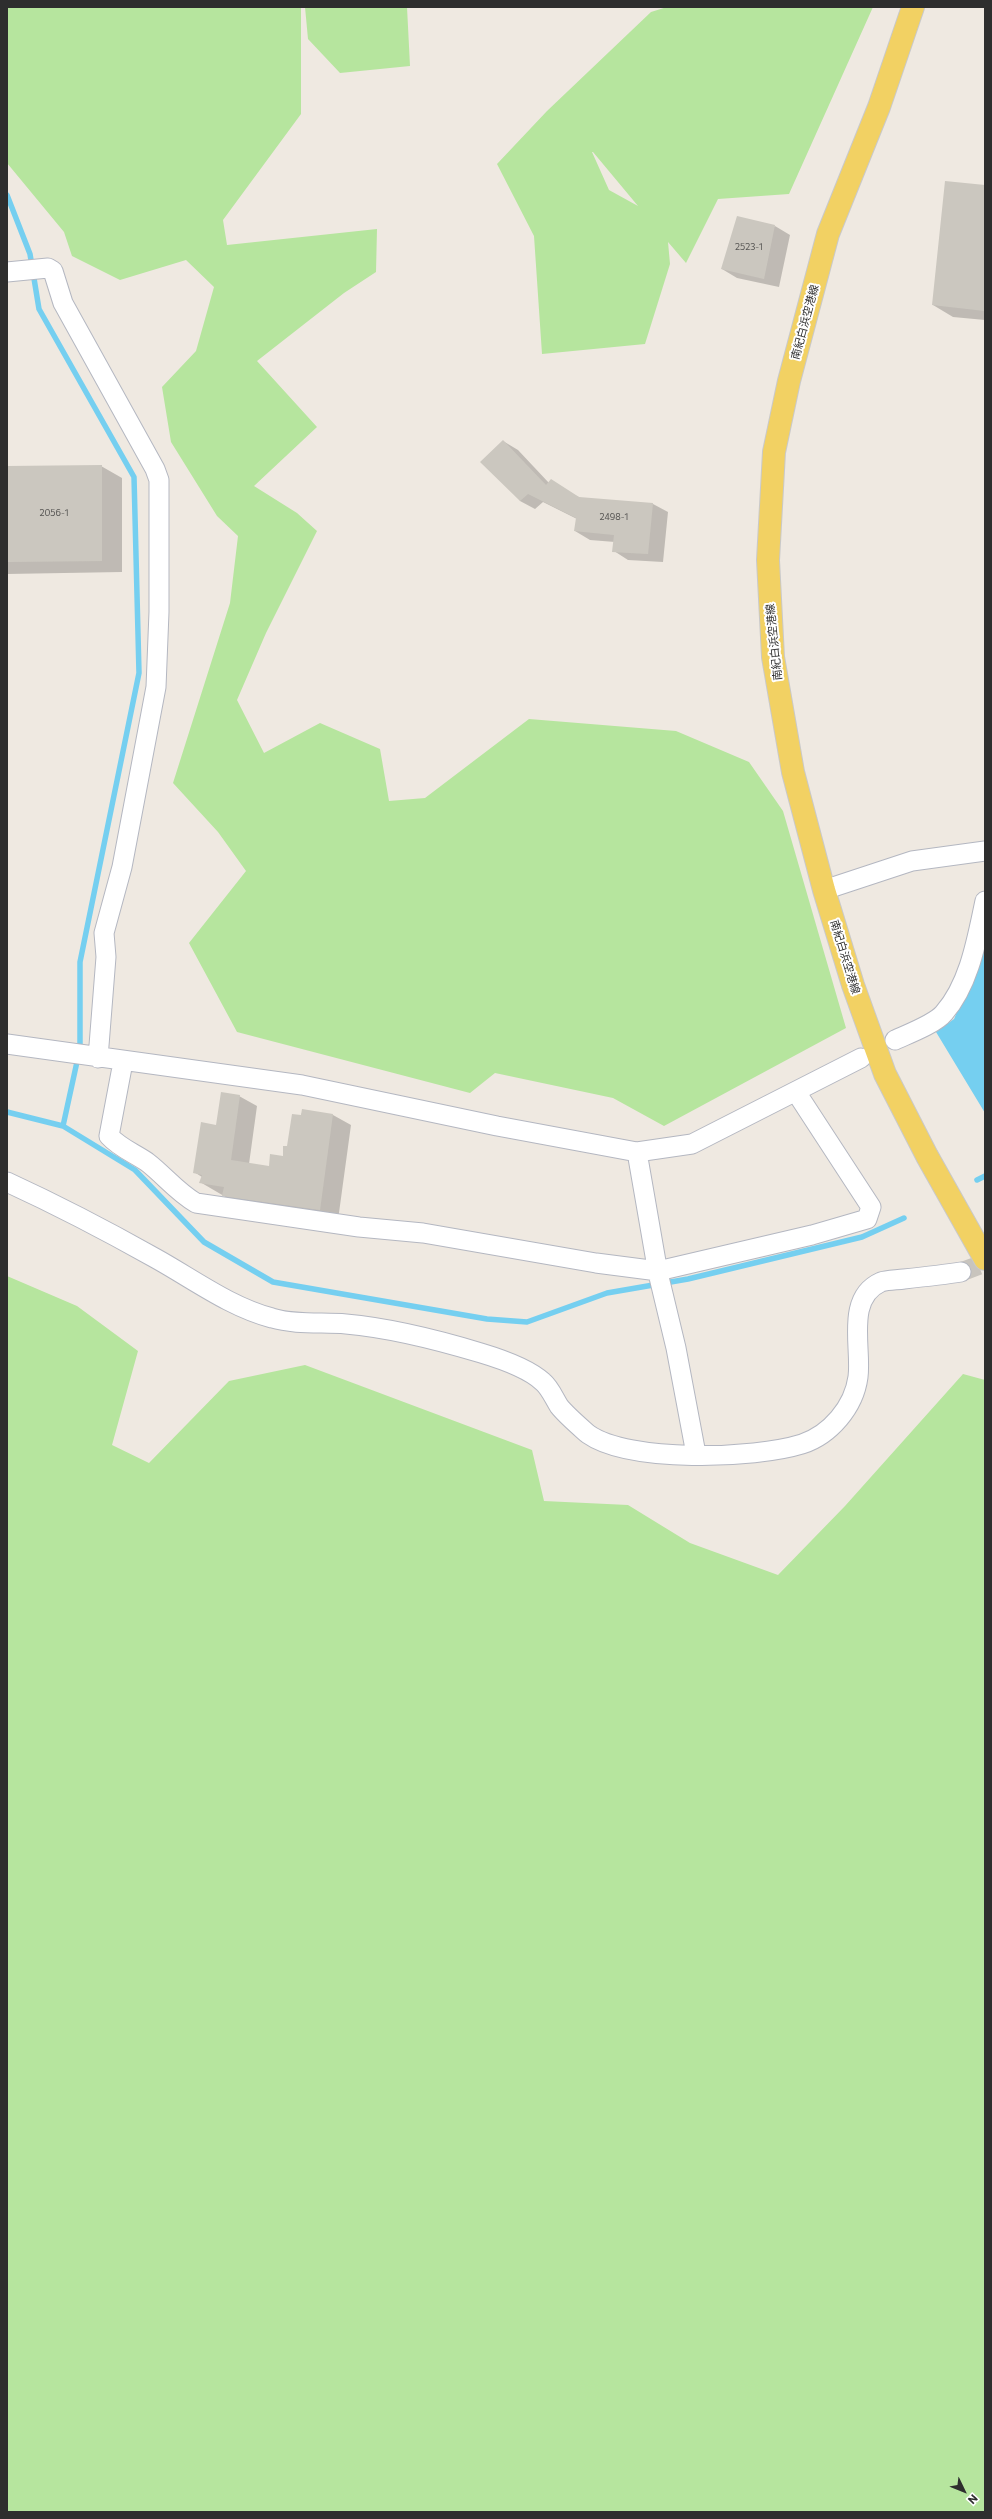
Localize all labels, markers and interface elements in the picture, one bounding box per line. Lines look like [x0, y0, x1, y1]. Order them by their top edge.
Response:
house number: 2523-1 [735, 242, 763, 252]
street label: 南紀白浜空港線 [789, 283, 821, 361]
house number: 2056-1 [39, 508, 69, 518]
house number: 2498-1 [600, 512, 628, 522]
street label: 南紀白浜空港線 [763, 603, 785, 681]
street label: 南紀白浜空港線 [827, 918, 863, 996]
north arrow [944, 2471, 984, 2511]
text: N [966, 2492, 981, 2507]

